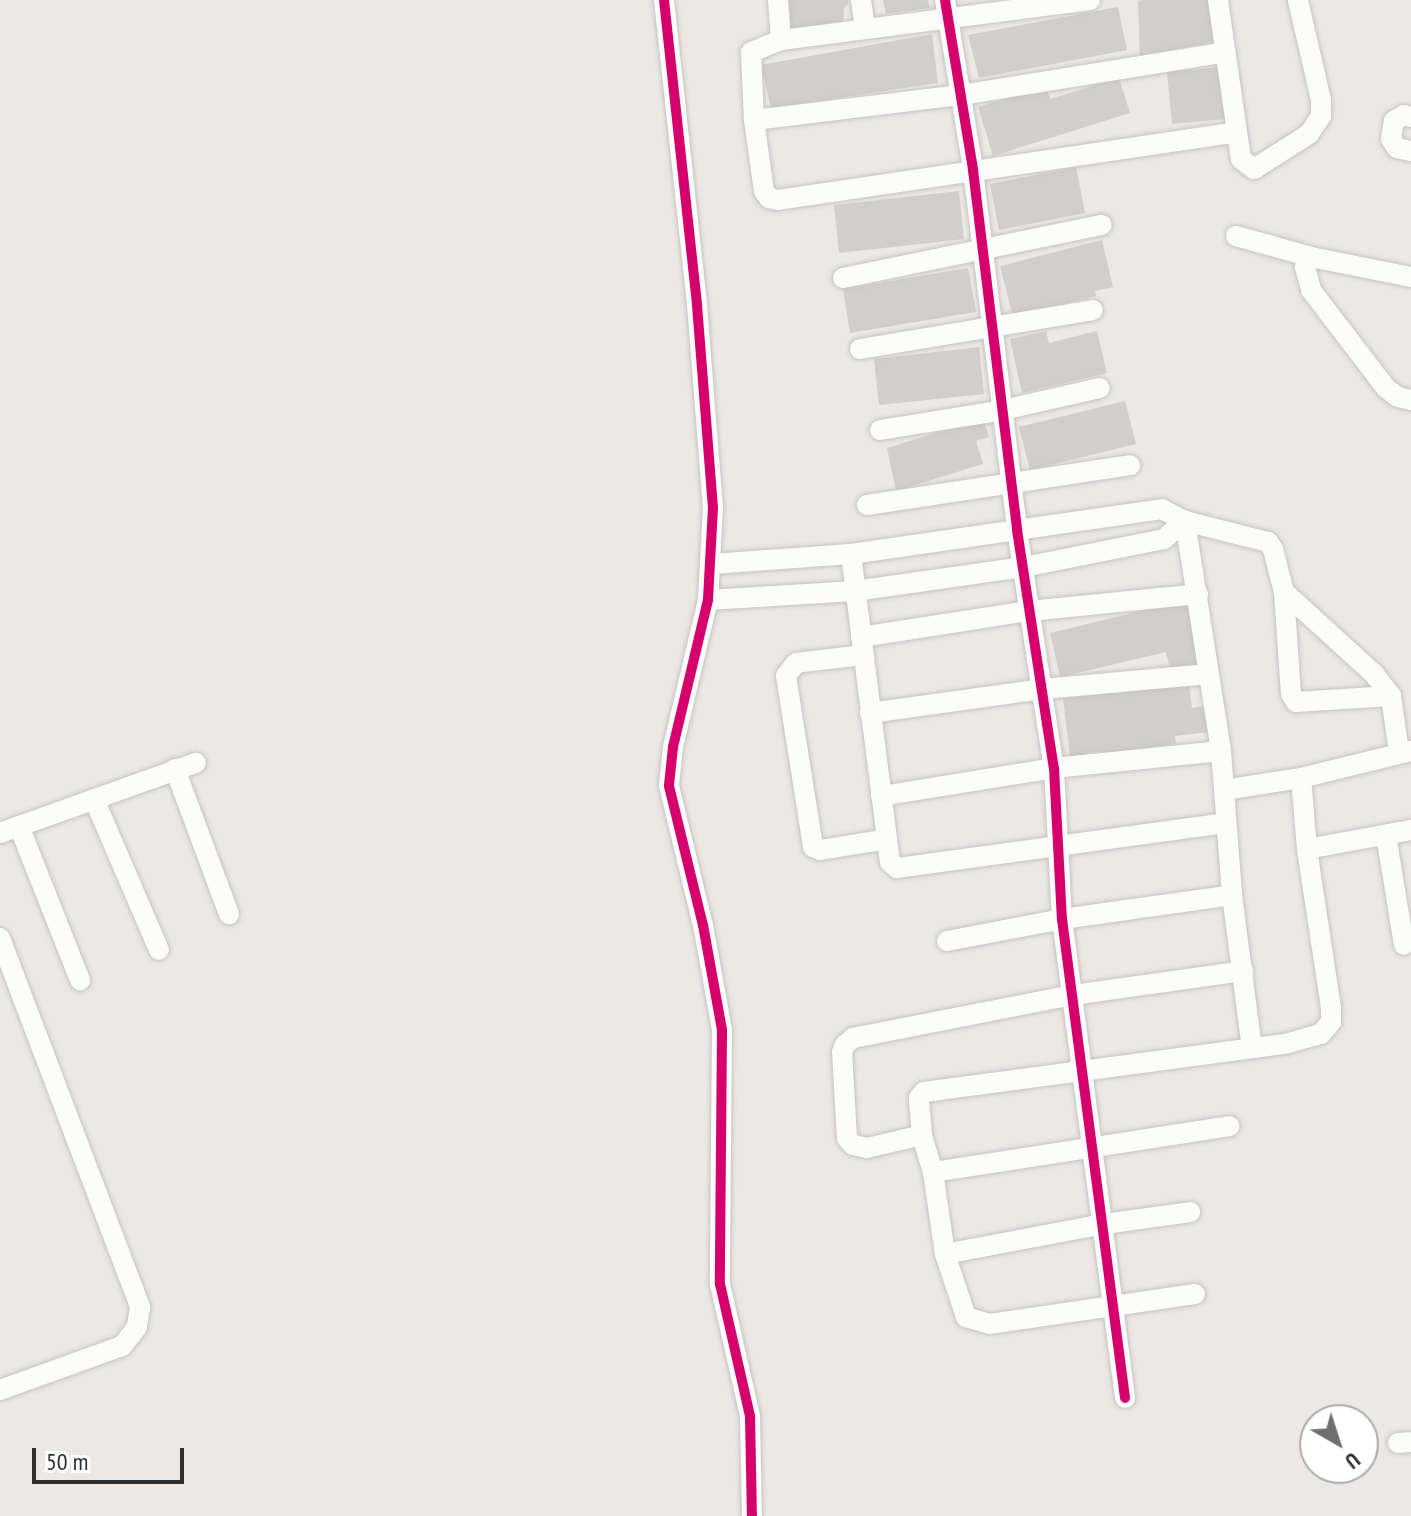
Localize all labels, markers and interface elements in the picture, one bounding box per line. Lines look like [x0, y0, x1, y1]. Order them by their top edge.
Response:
north arrow [1299, 1404, 1379, 1484]
scale bar [36, 1432, 188, 1482]
text: 50 m [46, 1446, 88, 1477]
text: U [1340, 1447, 1366, 1476]

